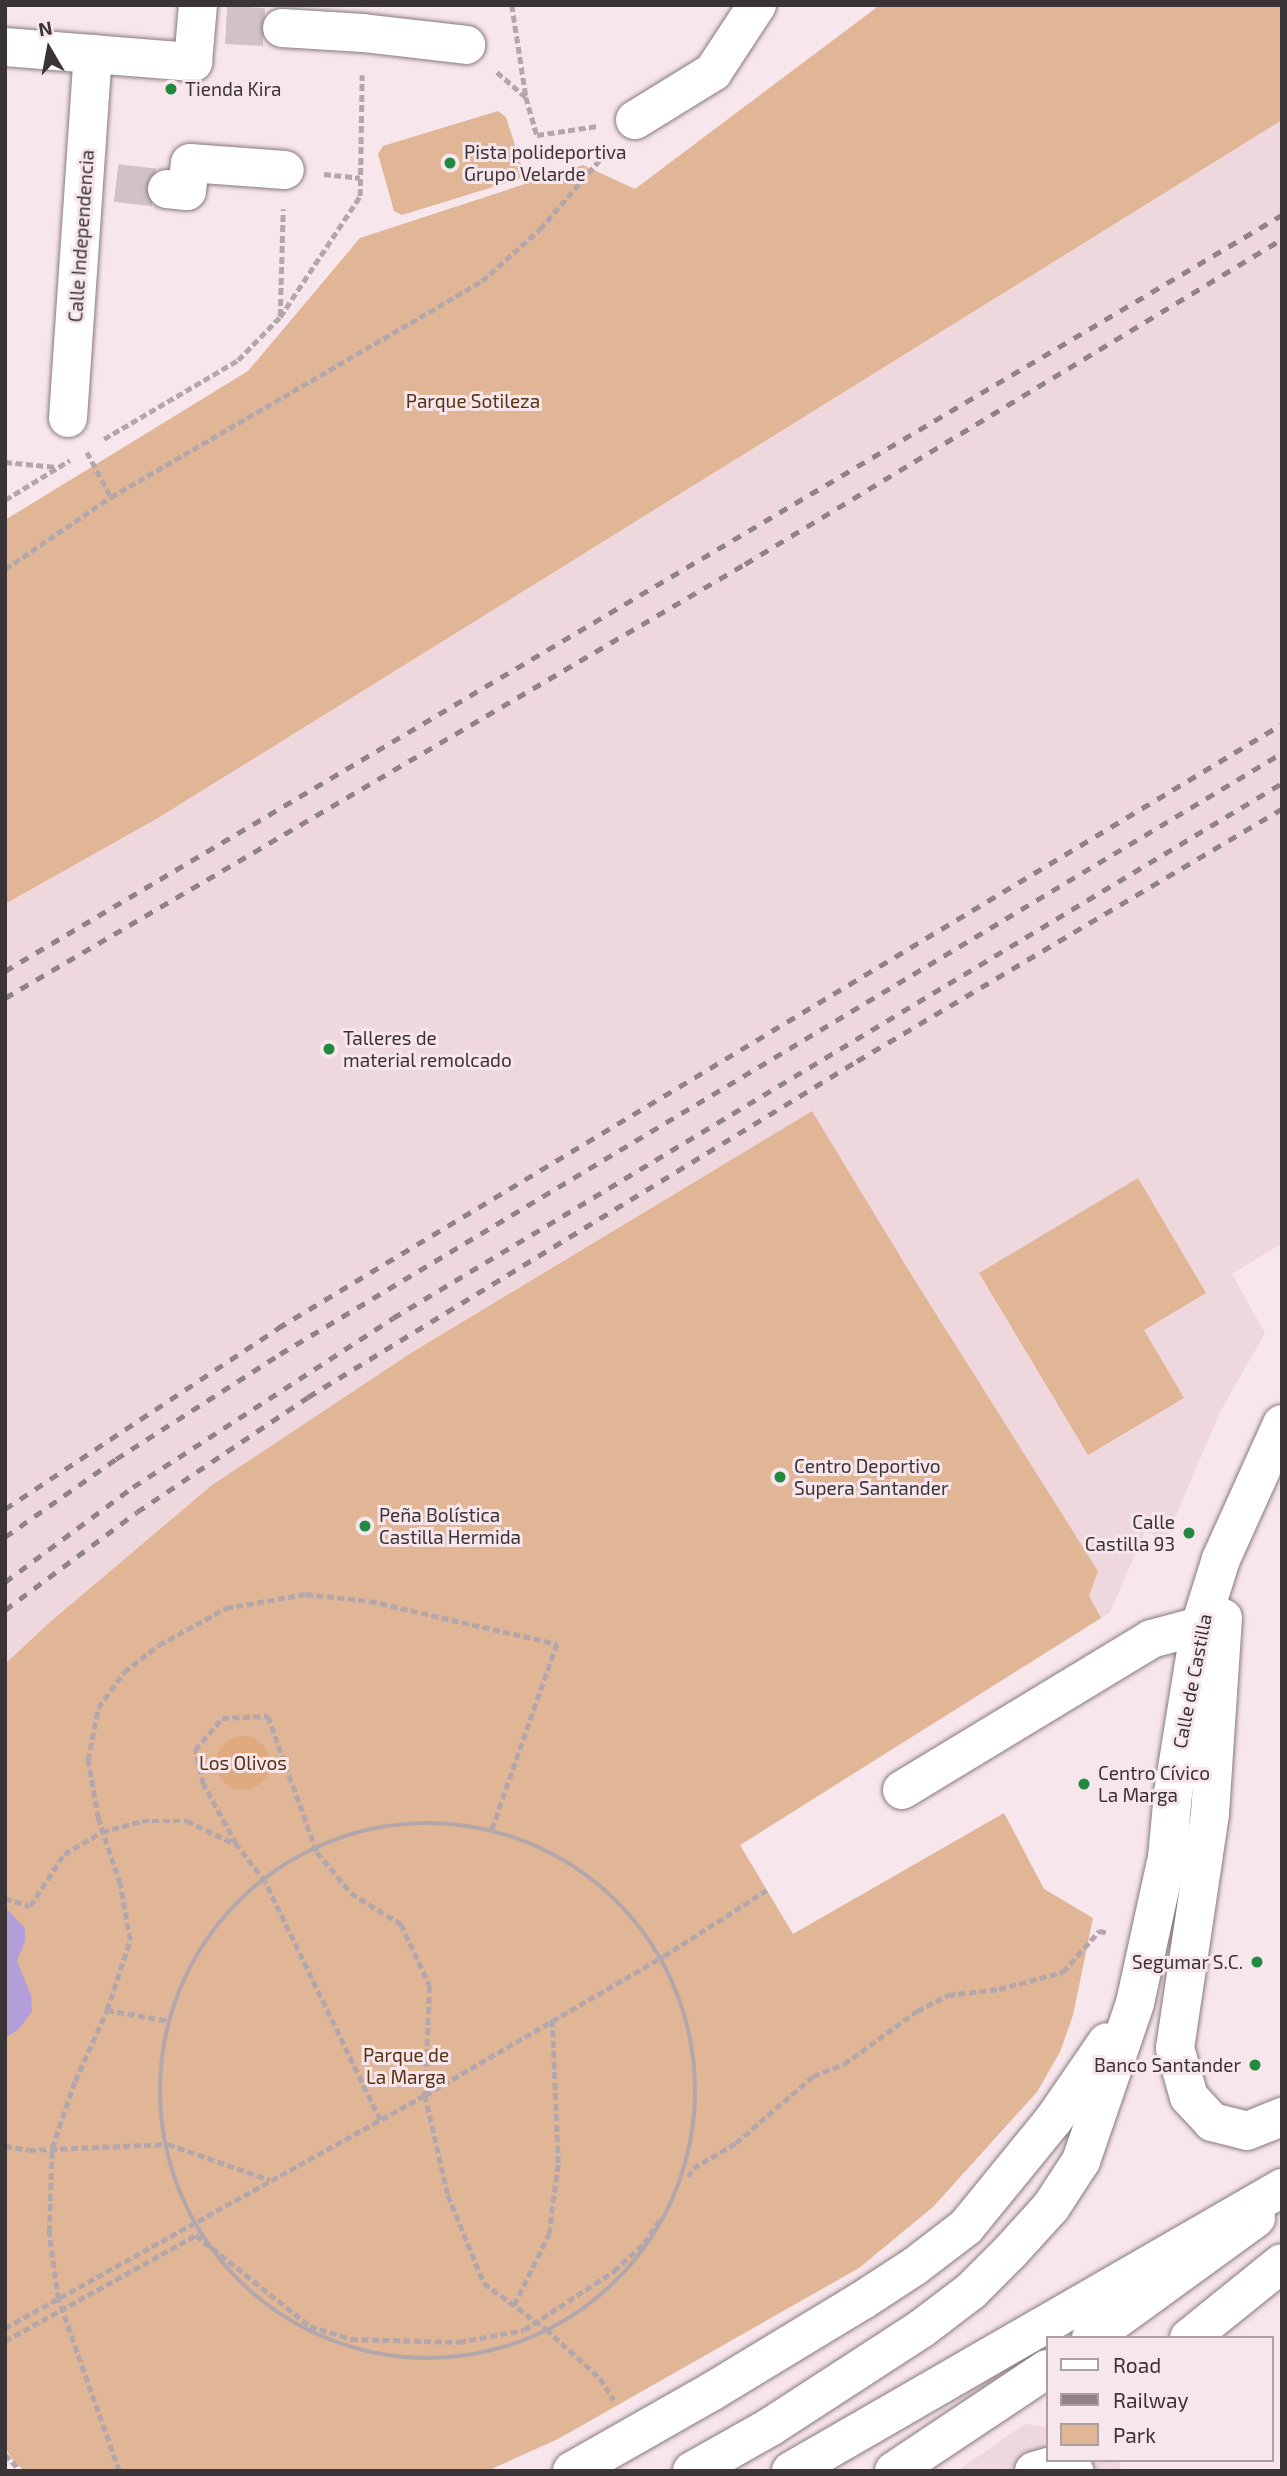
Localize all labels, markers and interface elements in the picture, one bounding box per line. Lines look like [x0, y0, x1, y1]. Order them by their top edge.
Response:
north arrow [14, 14, 84, 84]
text: N [37, 15, 54, 40]
place label: Tienda Kira [185, 78, 282, 100]
marker: Tienda Kira [163, 81, 179, 97]
place label: Pista polideportiva Grupo Velarde [464, 141, 627, 185]
street label: Calle Independencia [64, 149, 98, 323]
marker: Pista polideportiva Grupo Velarde [442, 155, 458, 171]
park label: Parque Sotileza [406, 390, 540, 412]
place label: Talleres de material remolcado [343, 1027, 512, 1071]
marker: Talleres de material remolcado [321, 1041, 337, 1057]
place label: Centro Deportivo Supera Santander [794, 1455, 949, 1499]
marker: Centro Deportivo Supera Santander [772, 1469, 788, 1485]
place label: Peña Bolística Castilla Hermida [379, 1504, 521, 1548]
place label: Calle Castilla 93 [1085, 1511, 1175, 1555]
marker: Peña Bolística Castilla Hermida [357, 1518, 373, 1534]
marker: Calle Castilla 93 [1181, 1525, 1197, 1541]
street label: Calle de Castilla [1168, 1612, 1216, 1750]
park label: Los Olivos [199, 1752, 287, 1774]
place label: Centro Cívico La Marga [1098, 1762, 1210, 1806]
marker: Centro Cívico La Marga [1076, 1776, 1092, 1792]
place label: Segumar S.C. [1132, 1951, 1243, 1973]
marker: Segumar S.C. [1249, 1954, 1265, 1970]
park label: Parque de La Marga [363, 2044, 449, 2088]
place label: Banco Santander [1094, 2054, 1241, 2076]
marker: Banco Santander [1247, 2057, 1263, 2073]
legend [1046, 2336, 1273, 2462]
text: Road [1113, 2352, 1161, 2377]
text: Railway [1113, 2387, 1189, 2412]
text: Park [1113, 2422, 1156, 2447]

